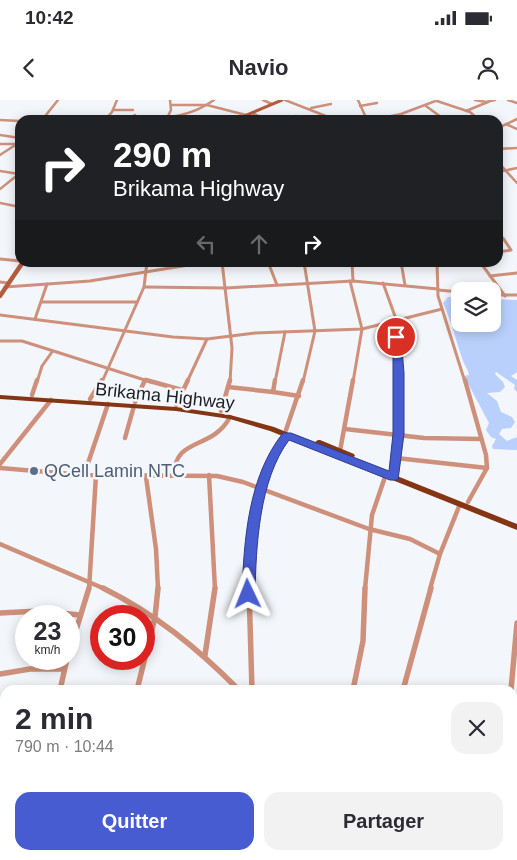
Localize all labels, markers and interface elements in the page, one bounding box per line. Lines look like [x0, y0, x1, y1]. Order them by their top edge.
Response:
text: 10:42 [25, 7, 74, 28]
icon: back [15, 54, 43, 82]
icon: person [474, 54, 502, 82]
text: Navio [229, 55, 288, 80]
icon: right [30, 135, 95, 200]
text: 290 m [113, 135, 212, 174]
text: Brikama Highway [113, 176, 284, 201]
icon: left [192, 230, 220, 258]
icon: ahead [245, 230, 273, 258]
icon: right [298, 230, 326, 258]
map controls [451, 282, 501, 332]
button: layers [451, 282, 501, 332]
pin [375, 316, 417, 358]
icon: arrive [382, 323, 410, 351]
street label: Brikama Highway [94, 379, 236, 413]
place label: QCell Lamin NTC [44, 461, 185, 481]
marker: QCell Lamin NTC [28, 465, 40, 477]
position arrow [221, 567, 273, 619]
speed limit sign: 30 [90, 605, 155, 670]
text: 23 [34, 617, 61, 645]
text: km/h [34, 643, 61, 657]
text: 2 min [15, 702, 93, 735]
button: close [451, 702, 503, 754]
text: 790 m · 10:44 [15, 738, 114, 755]
button: Quitter [15, 792, 254, 850]
button: Partager [264, 792, 503, 850]

